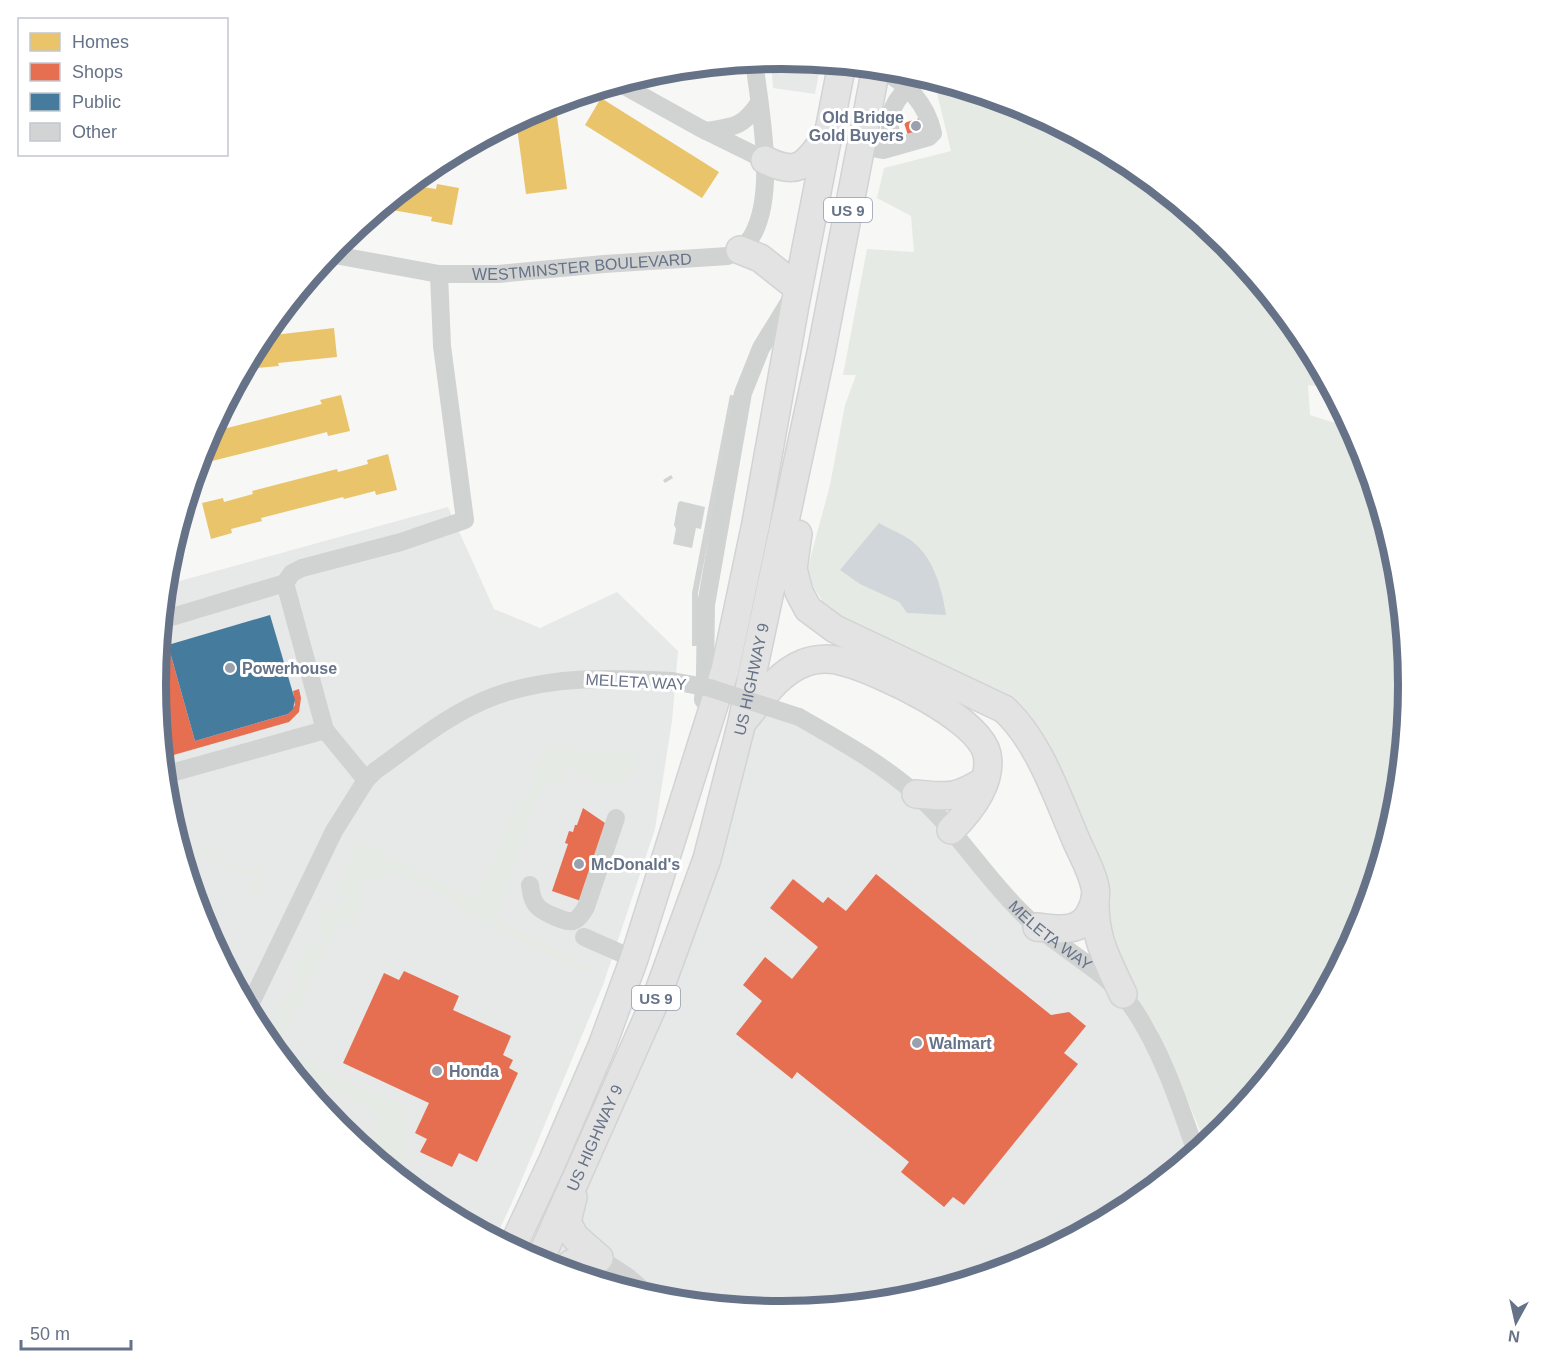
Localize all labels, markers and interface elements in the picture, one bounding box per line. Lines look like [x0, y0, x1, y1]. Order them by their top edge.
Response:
legend [18, 18, 228, 156]
text: Homes [72, 32, 129, 52]
text: Shops [72, 62, 123, 82]
text: Public [72, 92, 121, 112]
place label: Old Bridge Gold Buyers [809, 109, 904, 144]
marker: Old Bridge Gold Buyers [909, 119, 923, 133]
text: Other [72, 122, 117, 142]
road number: US 9 [824, 198, 872, 222]
street label: WESTMINSTER BOULEVARD [472, 250, 692, 283]
street label: US HIGHWAY 9 [730, 621, 771, 737]
place label: Powerhouse [242, 660, 337, 677]
marker: Powerhouse [223, 661, 237, 675]
street label: MELETA WAY [585, 671, 687, 693]
place label: McDonald's [591, 856, 680, 873]
marker: McDonald's [572, 857, 586, 871]
street label: MELETA WAY [1006, 897, 1096, 973]
road number: US 9 [632, 986, 680, 1010]
place label: Walmart [929, 1035, 992, 1052]
marker: Walmart [910, 1036, 924, 1050]
place label: Honda [449, 1063, 499, 1080]
marker: Honda [430, 1064, 444, 1078]
street label: US HIGHWAY 9 [563, 1082, 625, 1193]
north arrow [1486, 1292, 1546, 1352]
scale bar [21, 1313, 130, 1351]
text: 50 m [30, 1324, 70, 1344]
text: N [1507, 1327, 1521, 1346]

